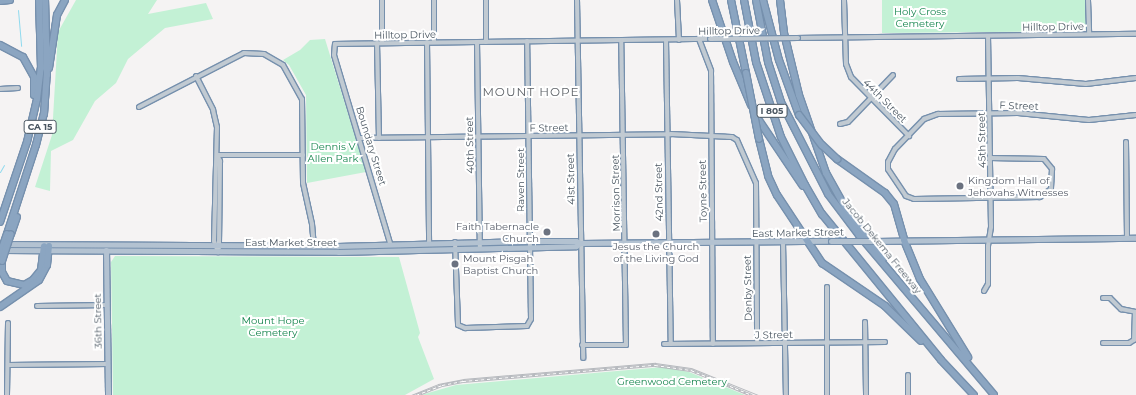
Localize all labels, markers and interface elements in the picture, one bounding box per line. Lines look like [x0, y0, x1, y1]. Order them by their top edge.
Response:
park label: Holy Cross Cemetery [894, 5, 946, 28]
street label: Hilltop Drive [1022, 20, 1084, 34]
street label: Hilltop Drive [698, 24, 760, 38]
street label: Hilltop Drive [374, 28, 436, 42]
street label: 44th Street [861, 77, 909, 125]
district label: MOUNT HOPE [482, 85, 580, 99]
street label: F Street [999, 99, 1039, 113]
road number: I 805 [756, 104, 788, 118]
street label: Boundary Street [353, 105, 389, 187]
street label: 45th Street [976, 112, 988, 168]
street label: 40th Street [464, 116, 476, 174]
road number: CA 15 [23, 120, 57, 134]
street label: F Street [529, 122, 569, 134]
park label: Dennis V Allen Park [308, 140, 358, 164]
street label: Raven Street [515, 148, 527, 212]
street label: 41st Street [565, 153, 577, 205]
street label: Morrison Street [609, 154, 623, 232]
street label: Toyne Street [696, 160, 710, 222]
street label: 42nd Street [652, 163, 666, 221]
place label: Kingdom Hall of Jehovahs Witnesses [968, 174, 1068, 198]
marker: Kingdom Hall of Jehovahs Witnesses [955, 181, 965, 191]
street label: Jacob Dekema Freeway [840, 196, 924, 296]
place label: Faith Tabernacle Church [456, 220, 539, 244]
street label: East Market Street [752, 226, 844, 240]
marker: Faith Tabernacle Church [542, 227, 552, 237]
marker: Jesus the Church of the Living God [651, 229, 661, 239]
street label: East Market Street [245, 237, 337, 249]
place label: Jesus the Church of the Living God [613, 240, 699, 264]
place label: Mount Pisgah Baptist Church [463, 252, 538, 276]
street label: Denby Street [741, 255, 755, 321]
marker: Mount Pisgah Baptist Church [450, 259, 460, 269]
street label: 36th Street [92, 293, 104, 349]
park label: Mount Hope Cemetery [241, 314, 305, 338]
street label: J Street [755, 329, 793, 341]
park label: Greenwood Cemetery [617, 376, 727, 388]

